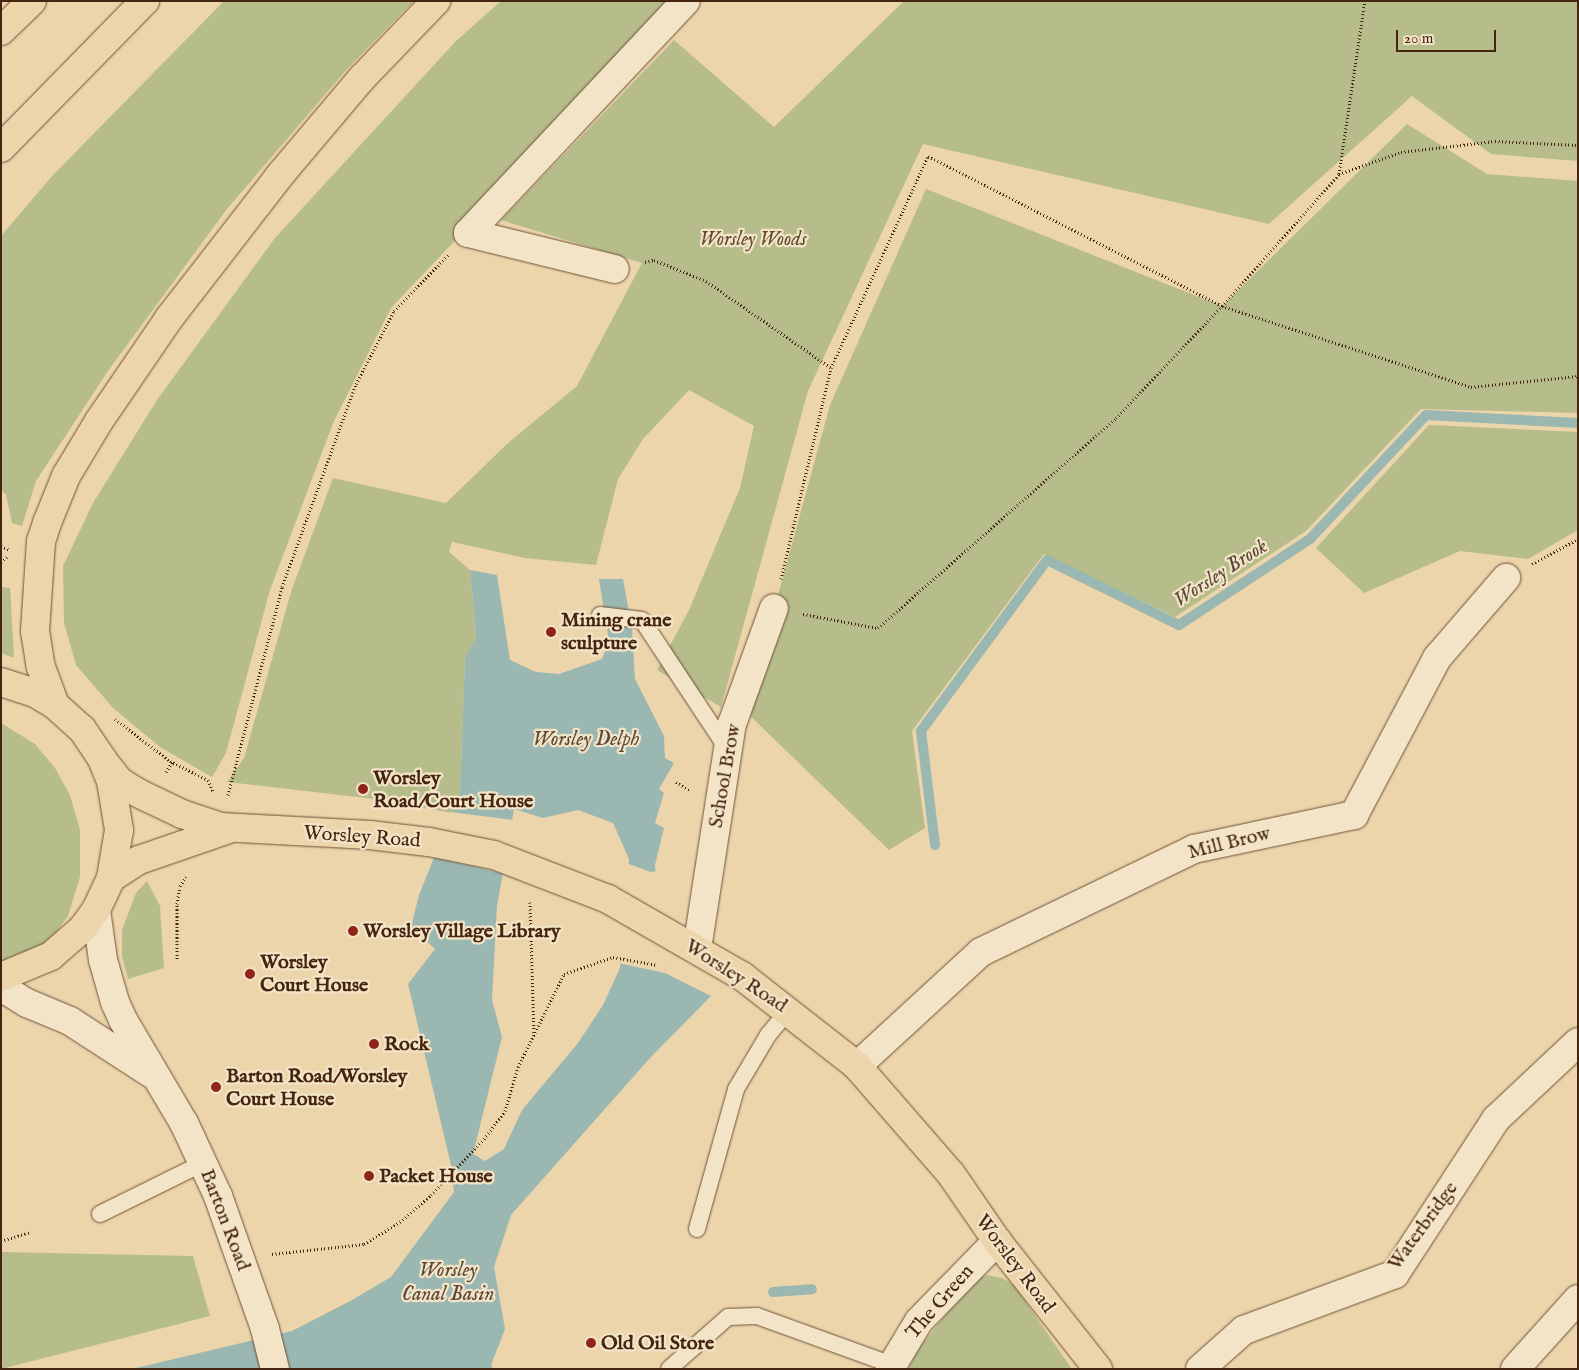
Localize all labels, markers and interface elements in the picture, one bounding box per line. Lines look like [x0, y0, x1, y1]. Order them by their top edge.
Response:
scale bar [1399, 20, 1499, 52]
text: 20 m [1404, 29, 1433, 48]
park label: Worsley Woods [700, 227, 806, 251]
water label: Worsley Brook [1169, 534, 1273, 614]
place label: Mining crane sculpture [561, 608, 671, 655]
marker: Mining crane sculpture [545, 626, 557, 638]
street label: School Brow [704, 722, 746, 830]
water label: Worsley Delph [533, 727, 639, 753]
place label: Worsley Road/Court House [373, 766, 533, 813]
marker: Worsley Road/Court House [357, 783, 369, 795]
street label: Worsley Road [303, 821, 421, 853]
street label: Mill Brow [1185, 821, 1273, 865]
place label: Worsley Village Library [363, 919, 561, 943]
marker: Worsley Village Library [347, 925, 359, 937]
street label: Worsley Road [680, 934, 792, 1018]
place label: Worsley Court House [260, 950, 368, 997]
marker: Worsley Court House [244, 968, 256, 980]
place label: Rock [384, 1032, 429, 1056]
marker: Rock [368, 1038, 380, 1050]
place label: Barton Road/Worsley Court House [226, 1064, 407, 1111]
marker: Barton Road/Worsley Court House [210, 1081, 222, 1093]
place label: Packet House [379, 1164, 493, 1188]
street label: Barton Road [195, 1166, 255, 1274]
marker: Packet House [363, 1170, 375, 1182]
street label: Waterbridge [1383, 1177, 1463, 1275]
street label: Worsley Road [970, 1210, 1060, 1318]
water label: Worsley Canal Basin [402, 1258, 494, 1308]
street label: The Green [901, 1260, 979, 1344]
place label: Old Oil Store [601, 1331, 714, 1355]
marker: Old Oil Store [585, 1337, 597, 1349]

